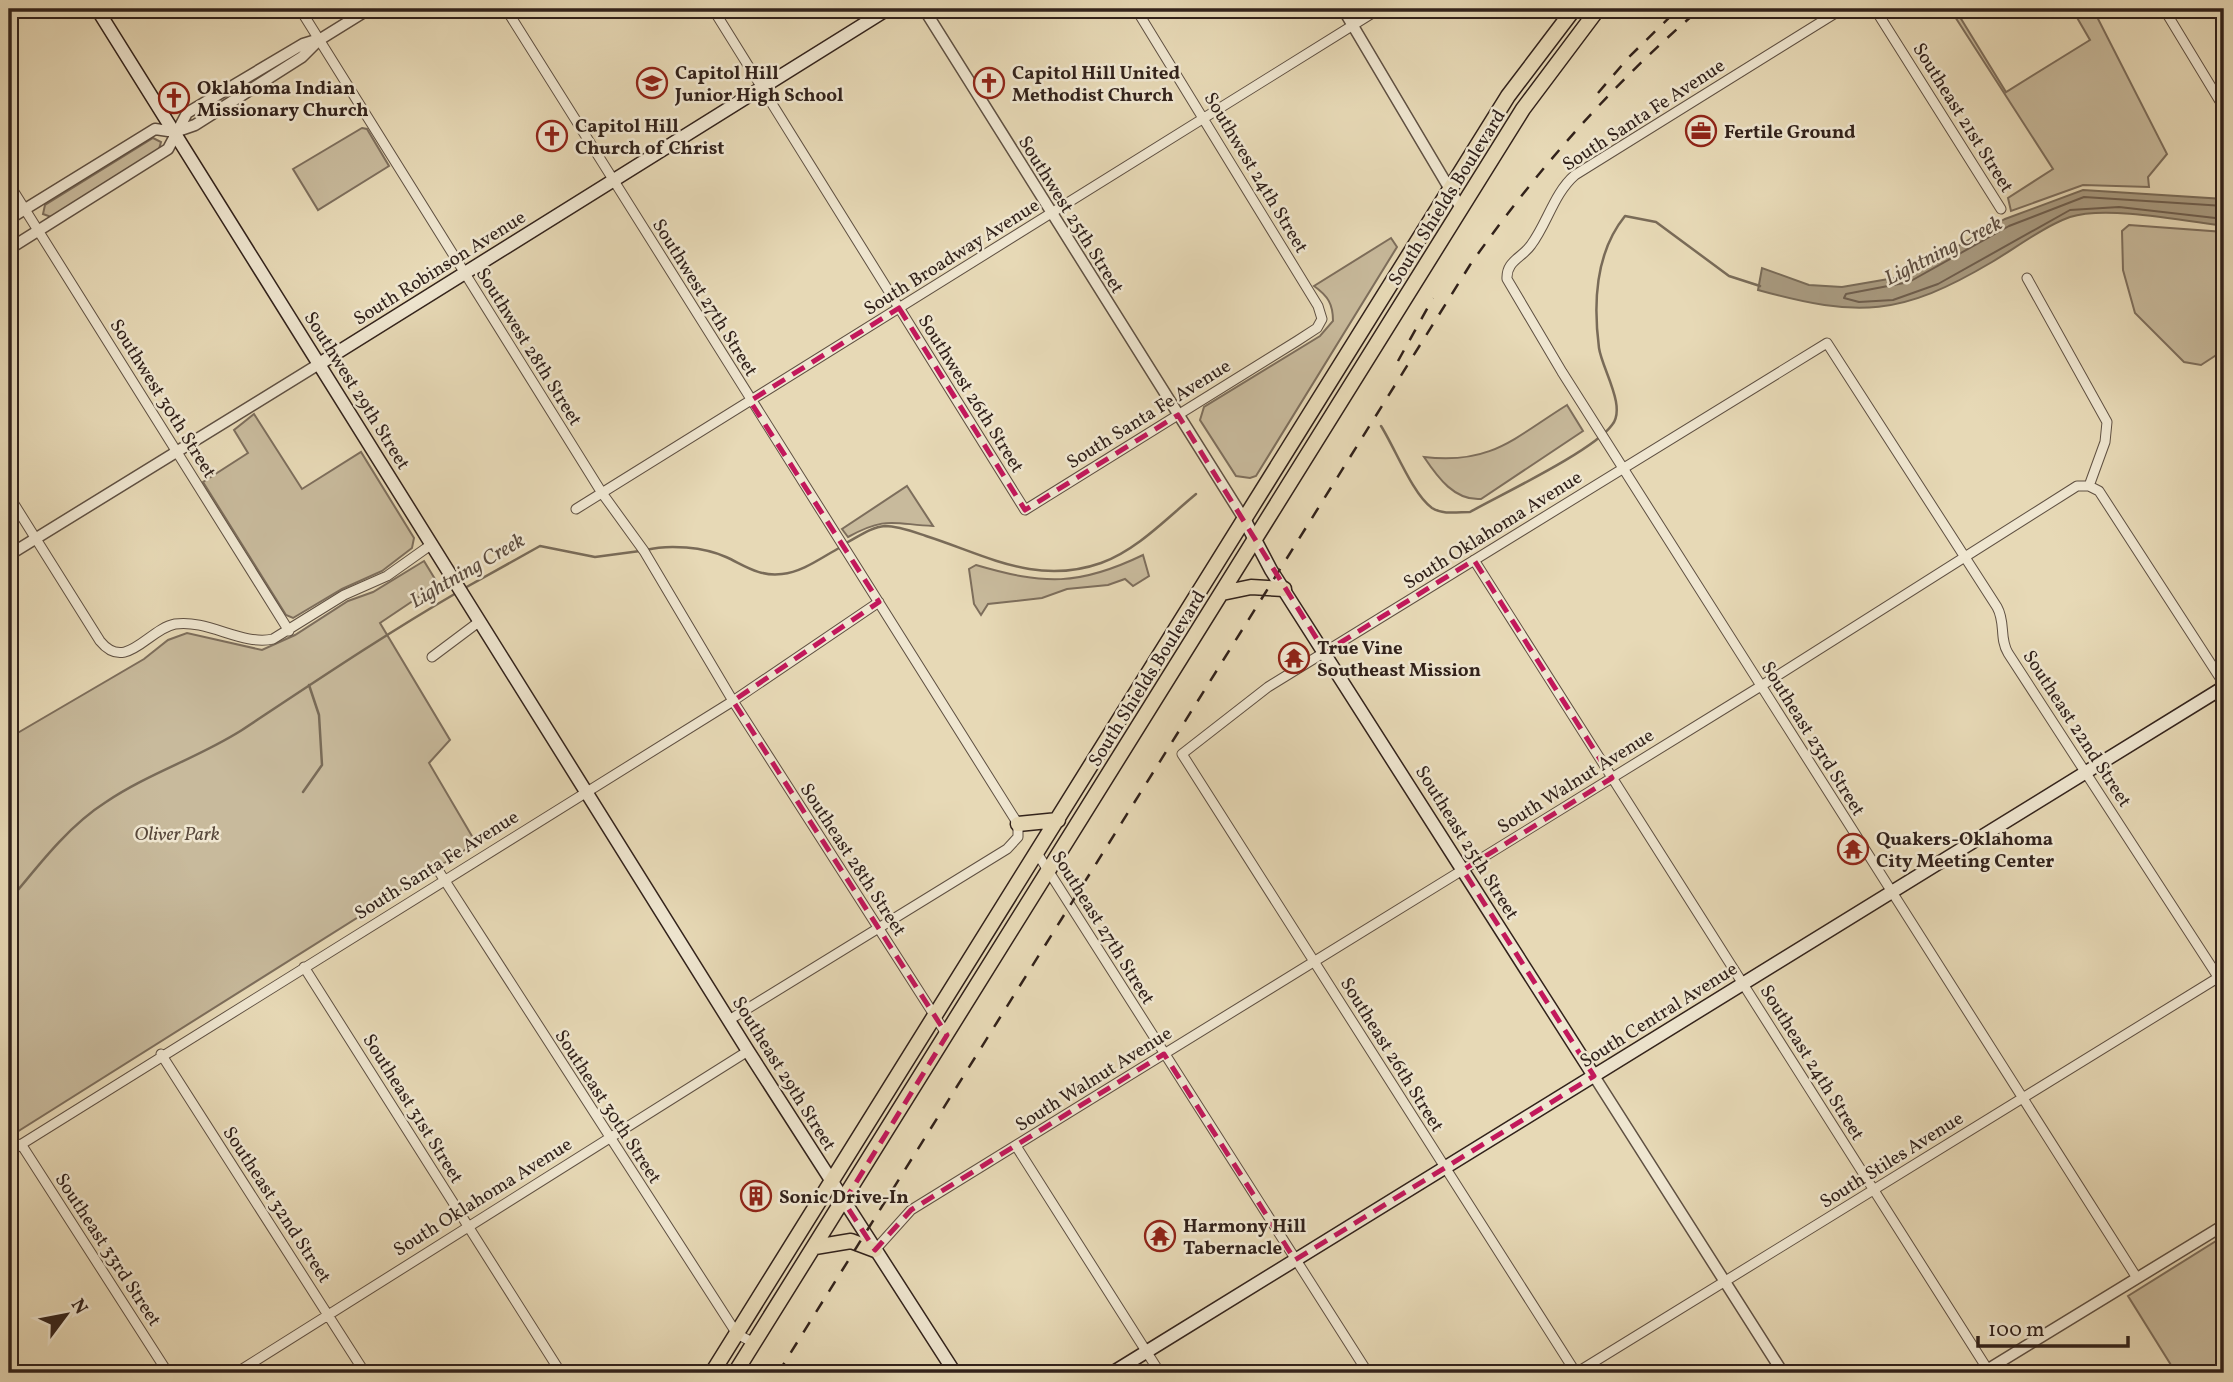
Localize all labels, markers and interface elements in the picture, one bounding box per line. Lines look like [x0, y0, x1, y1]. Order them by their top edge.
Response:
street label: Southeast 21st Street [1906, 38, 2019, 198]
street label: South Santa Fe Avenue [1558, 53, 1730, 178]
place label: Capitol Hill Junior High School [674, 61, 844, 109]
place label: Capitol Hill United Methodist Church [1012, 61, 1181, 109]
school or university icon: Capitol Hill Junior High School [635, 66, 669, 100]
church icon: Capitol Hill United Methodist Church [972, 66, 1006, 100]
place label: Oklahoma Indian Missionary Church [197, 76, 369, 124]
church icon: Oklahoma Indian Missionary Church [157, 81, 191, 115]
street label: Southwest 24th Street [1197, 88, 1314, 259]
street label: South Shields Boulevard [1383, 105, 1513, 291]
place label: Capitol Hill Church of Christ [575, 114, 724, 162]
office icon: Fertile Ground [1684, 114, 1718, 148]
church icon: Capitol Hill Church of Christ [535, 119, 569, 153]
place label: Fertile Ground [1724, 120, 1856, 146]
street label: Southwest 25th Street [1011, 131, 1130, 299]
street label: South Broadway Avenue [859, 193, 1045, 322]
street label: South Robinson Avenue [349, 205, 531, 332]
water label: Lightning Creek [1880, 209, 2008, 294]
street label: Southwest 27th Street [645, 214, 764, 382]
street label: Southwest 28th Street [469, 263, 588, 431]
street label: Southwest 29th Street [297, 307, 416, 475]
street label: Southwest 26th Street [911, 310, 1030, 478]
street label: Southwest 30th Street [103, 315, 222, 484]
street label: South Santa Fe Avenue [1062, 354, 1236, 476]
street label: South Oklahoma Avenue [1399, 465, 1587, 596]
water label: Lightning Creek [405, 526, 531, 616]
street label: South Shields Boulevard [1083, 586, 1213, 772]
place label: True Vine Southeast Mission [1317, 636, 1481, 684]
temple icon: True Vine Southeast Mission [1277, 641, 1311, 675]
street label: Southeast 22nd Street [2016, 645, 2137, 813]
street label: Southeast 23rd Street [1754, 657, 1871, 822]
street label: South Walnut Avenue [1493, 723, 1659, 840]
street label: Southeast 25th Street [1408, 761, 1524, 925]
street label: Southeast 28th Street [793, 778, 912, 942]
street label: South Santa Fe Avenue [350, 805, 524, 927]
park label: Oliver Park [134, 822, 220, 848]
place label: Quakers-Oklahoma City Meeting Center [1876, 827, 2054, 875]
temple icon: Quakers-Oklahoma City Meeting Center [1836, 832, 1870, 866]
street label: Southeast 27th Street [1044, 846, 1160, 1010]
street label: South Central Avenue [1575, 957, 1743, 1075]
street label: Southeast 26th Street [1333, 973, 1450, 1138]
street label: Southeast 24th Street [1753, 980, 1870, 1146]
street label: Southeast 29th Street [725, 992, 842, 1157]
street label: South Walnut Avenue [1011, 1021, 1177, 1138]
street label: Southeast 30th Street [548, 1025, 667, 1189]
street label: Southeast 31st Street [356, 1029, 469, 1189]
street label: South Stiles Avenue [1815, 1106, 1969, 1215]
street label: Southeast 32nd Street [216, 1122, 337, 1289]
street label: South Oklahoma Avenue [389, 1132, 577, 1263]
street label: Southeast 33rd Street [48, 1168, 167, 1332]
building icon: Sonic Drive-In [739, 1179, 773, 1213]
place label: Sonic Drive-In [779, 1185, 909, 1211]
place label: Harmony Hill Tabernacle [1183, 1214, 1306, 1262]
temple icon: Harmony Hill Tabernacle [1143, 1219, 1177, 1253]
north arrow [32, 1280, 102, 1350]
text: N [64, 1294, 94, 1320]
scale bar [1978, 1305, 2128, 1349]
text: 100 m [1988, 1316, 2045, 1345]

